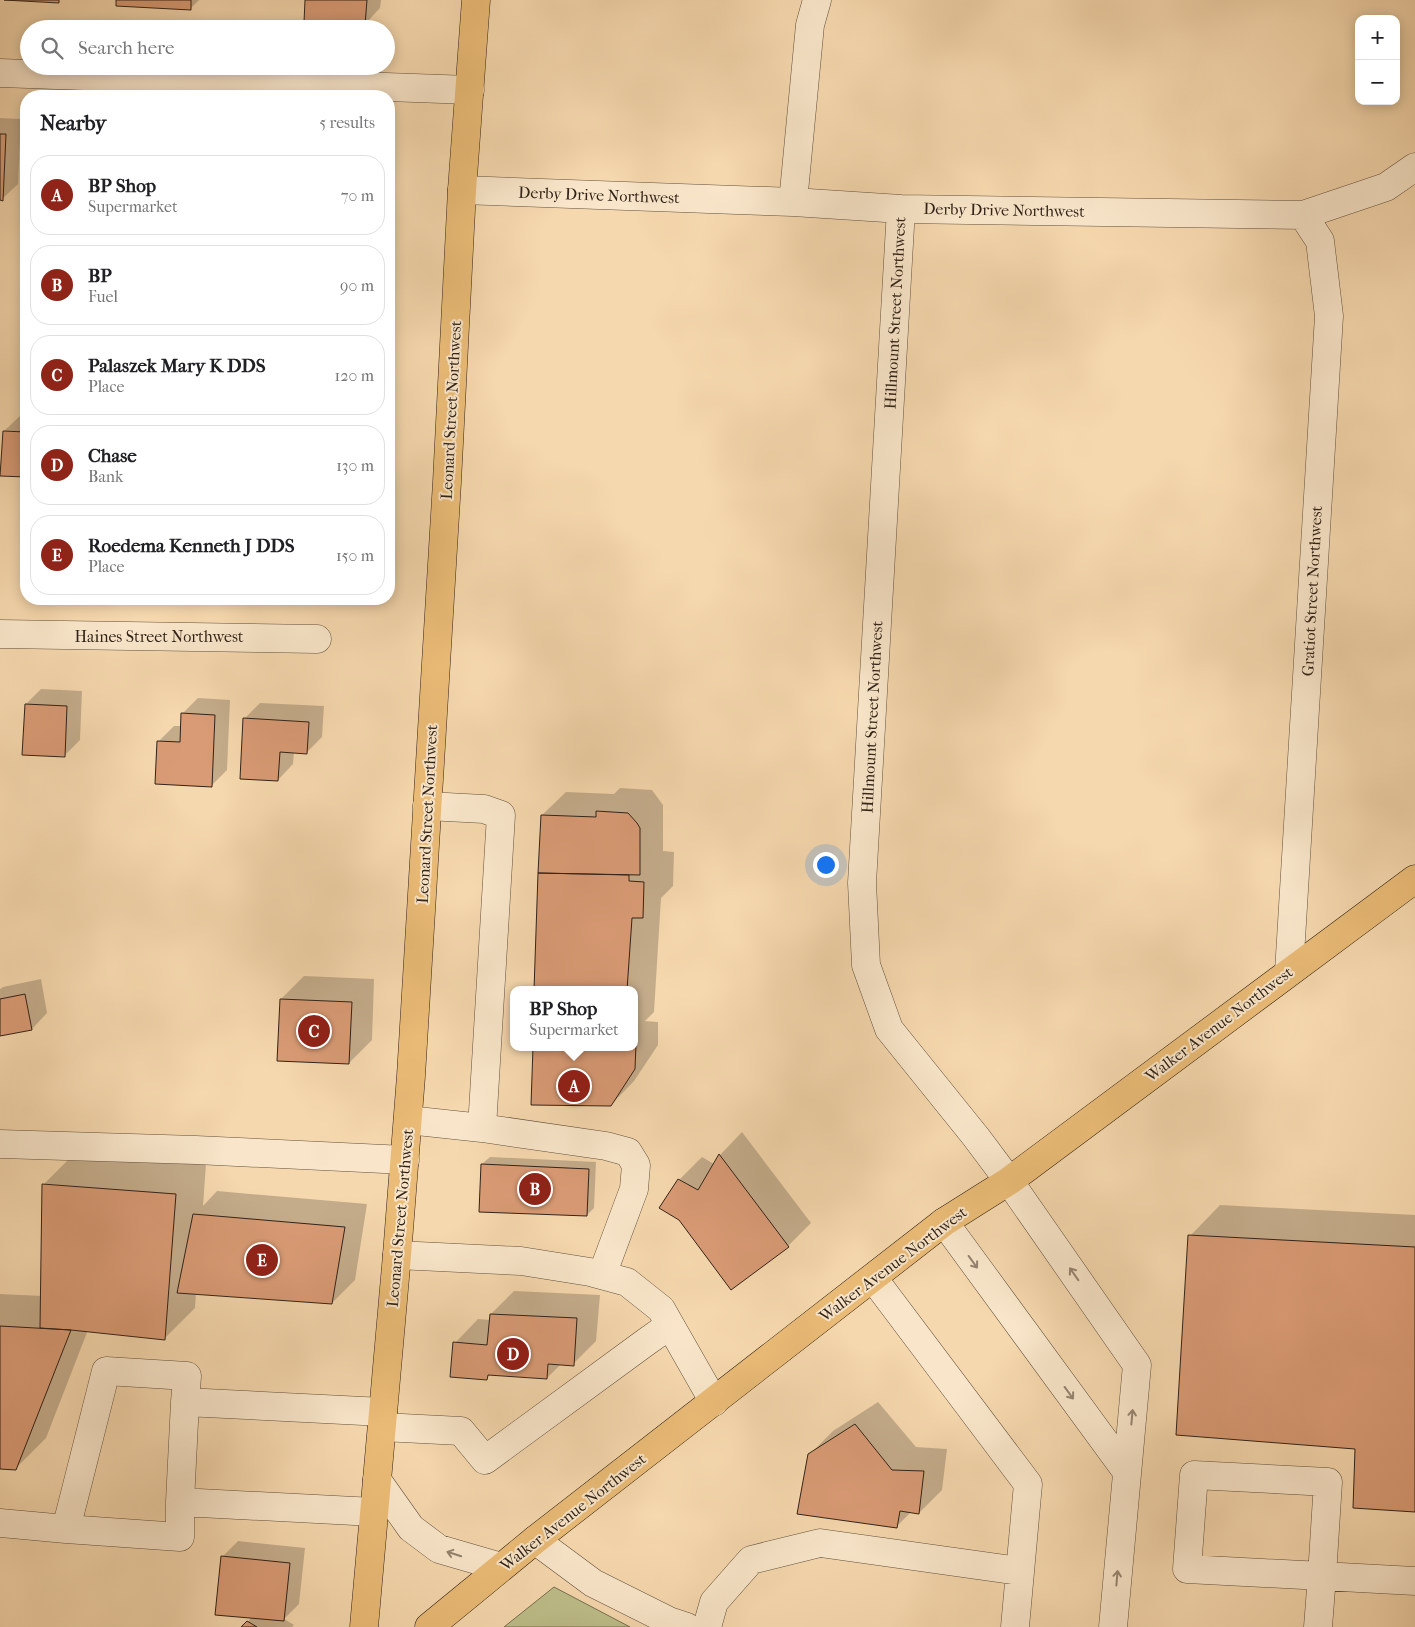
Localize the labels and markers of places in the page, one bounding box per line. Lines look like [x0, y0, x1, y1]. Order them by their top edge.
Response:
pin: C [298, 1012, 330, 1050]
pin: A [558, 1067, 590, 1105]
pin: B [519, 1170, 551, 1208]
pin: E [246, 1241, 278, 1279]
pin: D [497, 1335, 529, 1373]

